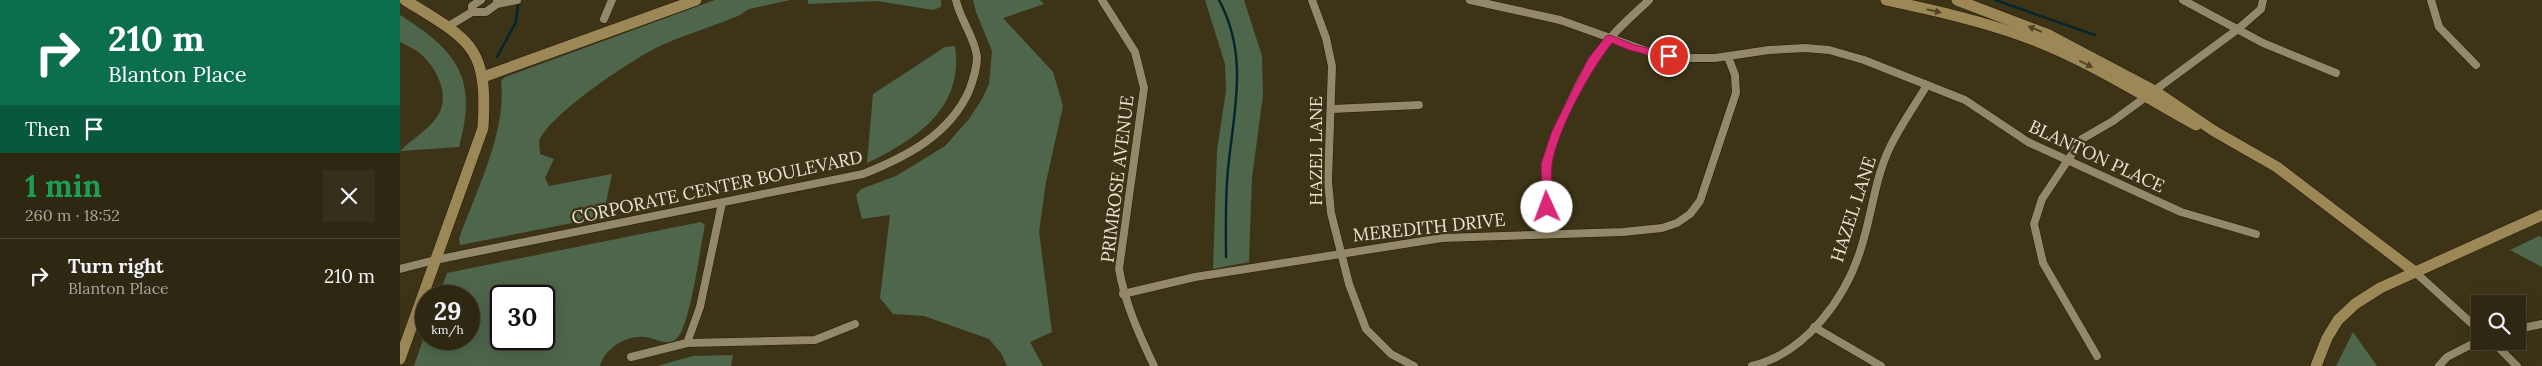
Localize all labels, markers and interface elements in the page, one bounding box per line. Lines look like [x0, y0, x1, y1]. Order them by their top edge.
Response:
one-way arrow [1926, 7, 1941, 15]
text: 210 m [108, 16, 205, 61]
icon: right [25, 20, 90, 85]
one-way arrow [2028, 25, 2043, 33]
pin [1648, 35, 1690, 77]
icon: arrive [1655, 42, 1683, 70]
text: Blanton Place [108, 60, 247, 88]
one-way arrow [2079, 60, 2094, 68]
street label: PRIMROSE AVENUE [1095, 94, 1139, 264]
street label: HAZEL LANE [1304, 96, 1327, 206]
street label: BLANTON PLACE [2025, 114, 2169, 198]
icon: arrive [80, 115, 108, 143]
text: Then [25, 117, 70, 141]
street label: CORPORATE CENTER BOULEVARD [569, 145, 865, 229]
street label: HAZEL LANE [1825, 153, 1881, 265]
text: 1 min [25, 167, 102, 205]
button: close [323, 170, 375, 222]
position arrow [1520, 180, 1572, 232]
text: 260 m · 18:52 [25, 205, 120, 225]
street label: MEREDITH DRIVE [1352, 208, 1506, 246]
text: Turn right [68, 254, 164, 278]
icon: right [25, 262, 53, 290]
text: 210 m [324, 264, 375, 288]
text: Blanton Place [68, 278, 169, 298]
speed limit sign: 30 [490, 285, 555, 350]
text: 29 [434, 295, 461, 327]
map controls [2471, 295, 2526, 350]
button: search [2471, 295, 2526, 350]
text: km/h [431, 322, 464, 337]

